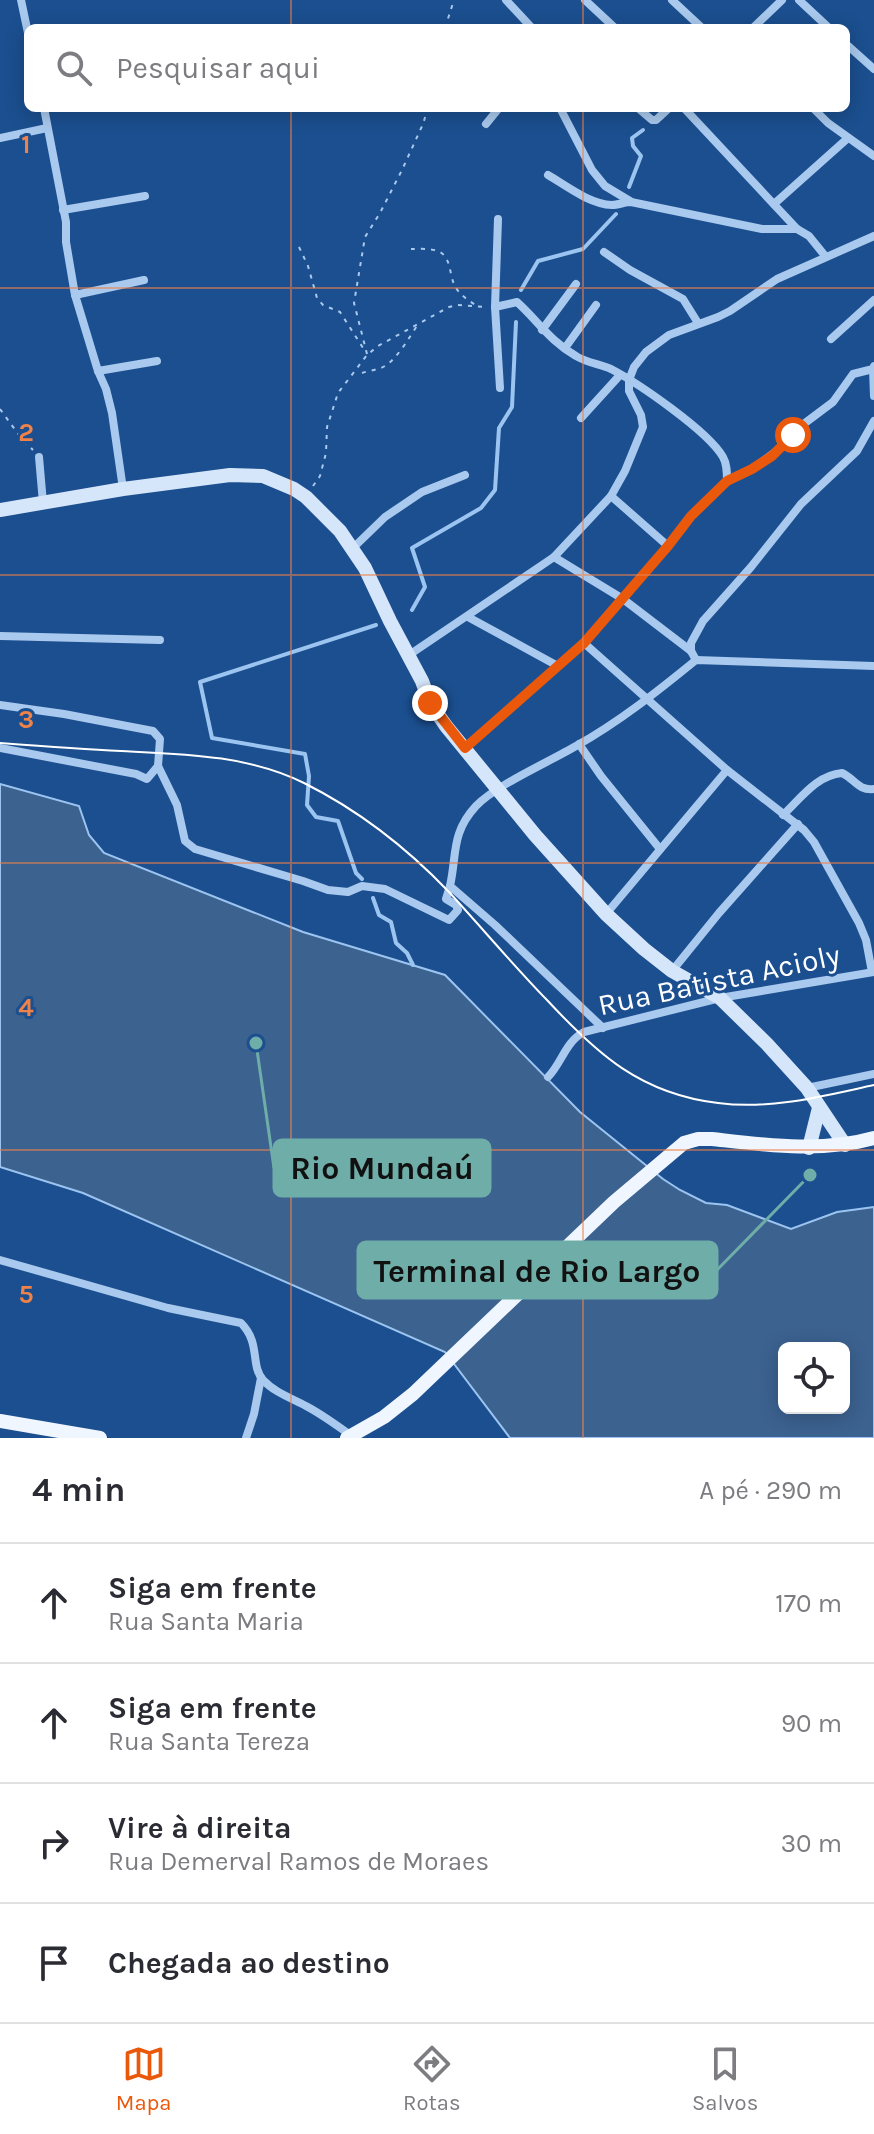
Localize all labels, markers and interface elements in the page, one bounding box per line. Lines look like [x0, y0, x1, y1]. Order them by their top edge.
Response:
search box [24, 24, 850, 112]
icon: search [52, 46, 96, 90]
text: Pesquisar aqui [116, 50, 320, 86]
text: 1 [21, 129, 31, 160]
text: 2 [18, 417, 34, 448]
route start [775, 417, 811, 453]
route end [412, 685, 448, 721]
text: 3 [18, 704, 34, 735]
street label: Rua Batista Acioly [595, 937, 843, 1023]
text: 4 [18, 992, 34, 1023]
callout: Rio Mundaú [274, 1140, 490, 1196]
text: Rio Mundaú [290, 1150, 474, 1187]
callout: Terminal de Rio Largo [358, 1242, 717, 1298]
text: Terminal de Rio Largo [374, 1253, 700, 1290]
text: 5 [18, 1279, 34, 1310]
map controls [778, 1342, 850, 1414]
button: locate [778, 1342, 850, 1414]
text: 4 min [32, 1470, 125, 1510]
text: A pé · 290 m [699, 1475, 842, 1506]
text: Siga em frente [108, 1570, 317, 1606]
icon: ahead [32, 1581, 76, 1625]
text: 170 m [775, 1588, 842, 1619]
text: Rua Santa Maria [108, 1606, 304, 1637]
text: Siga em frente [108, 1690, 317, 1726]
icon: ahead [32, 1701, 76, 1745]
text: 90 m [781, 1708, 842, 1739]
text: Rua Santa Tereza [108, 1726, 310, 1757]
text: Vire à direita [108, 1810, 291, 1846]
icon: right [32, 1821, 76, 1865]
text: 30 m [781, 1828, 842, 1859]
text: Rua Demerval Ramos de Moraes [108, 1846, 489, 1877]
icon: arrive [32, 1941, 76, 1985]
text: Chegada ao destino [108, 1945, 390, 1981]
tab: Mapa [116, 2042, 171, 2116]
tab: Rotas [403, 2042, 460, 2116]
tab: Salvos [692, 2042, 758, 2116]

